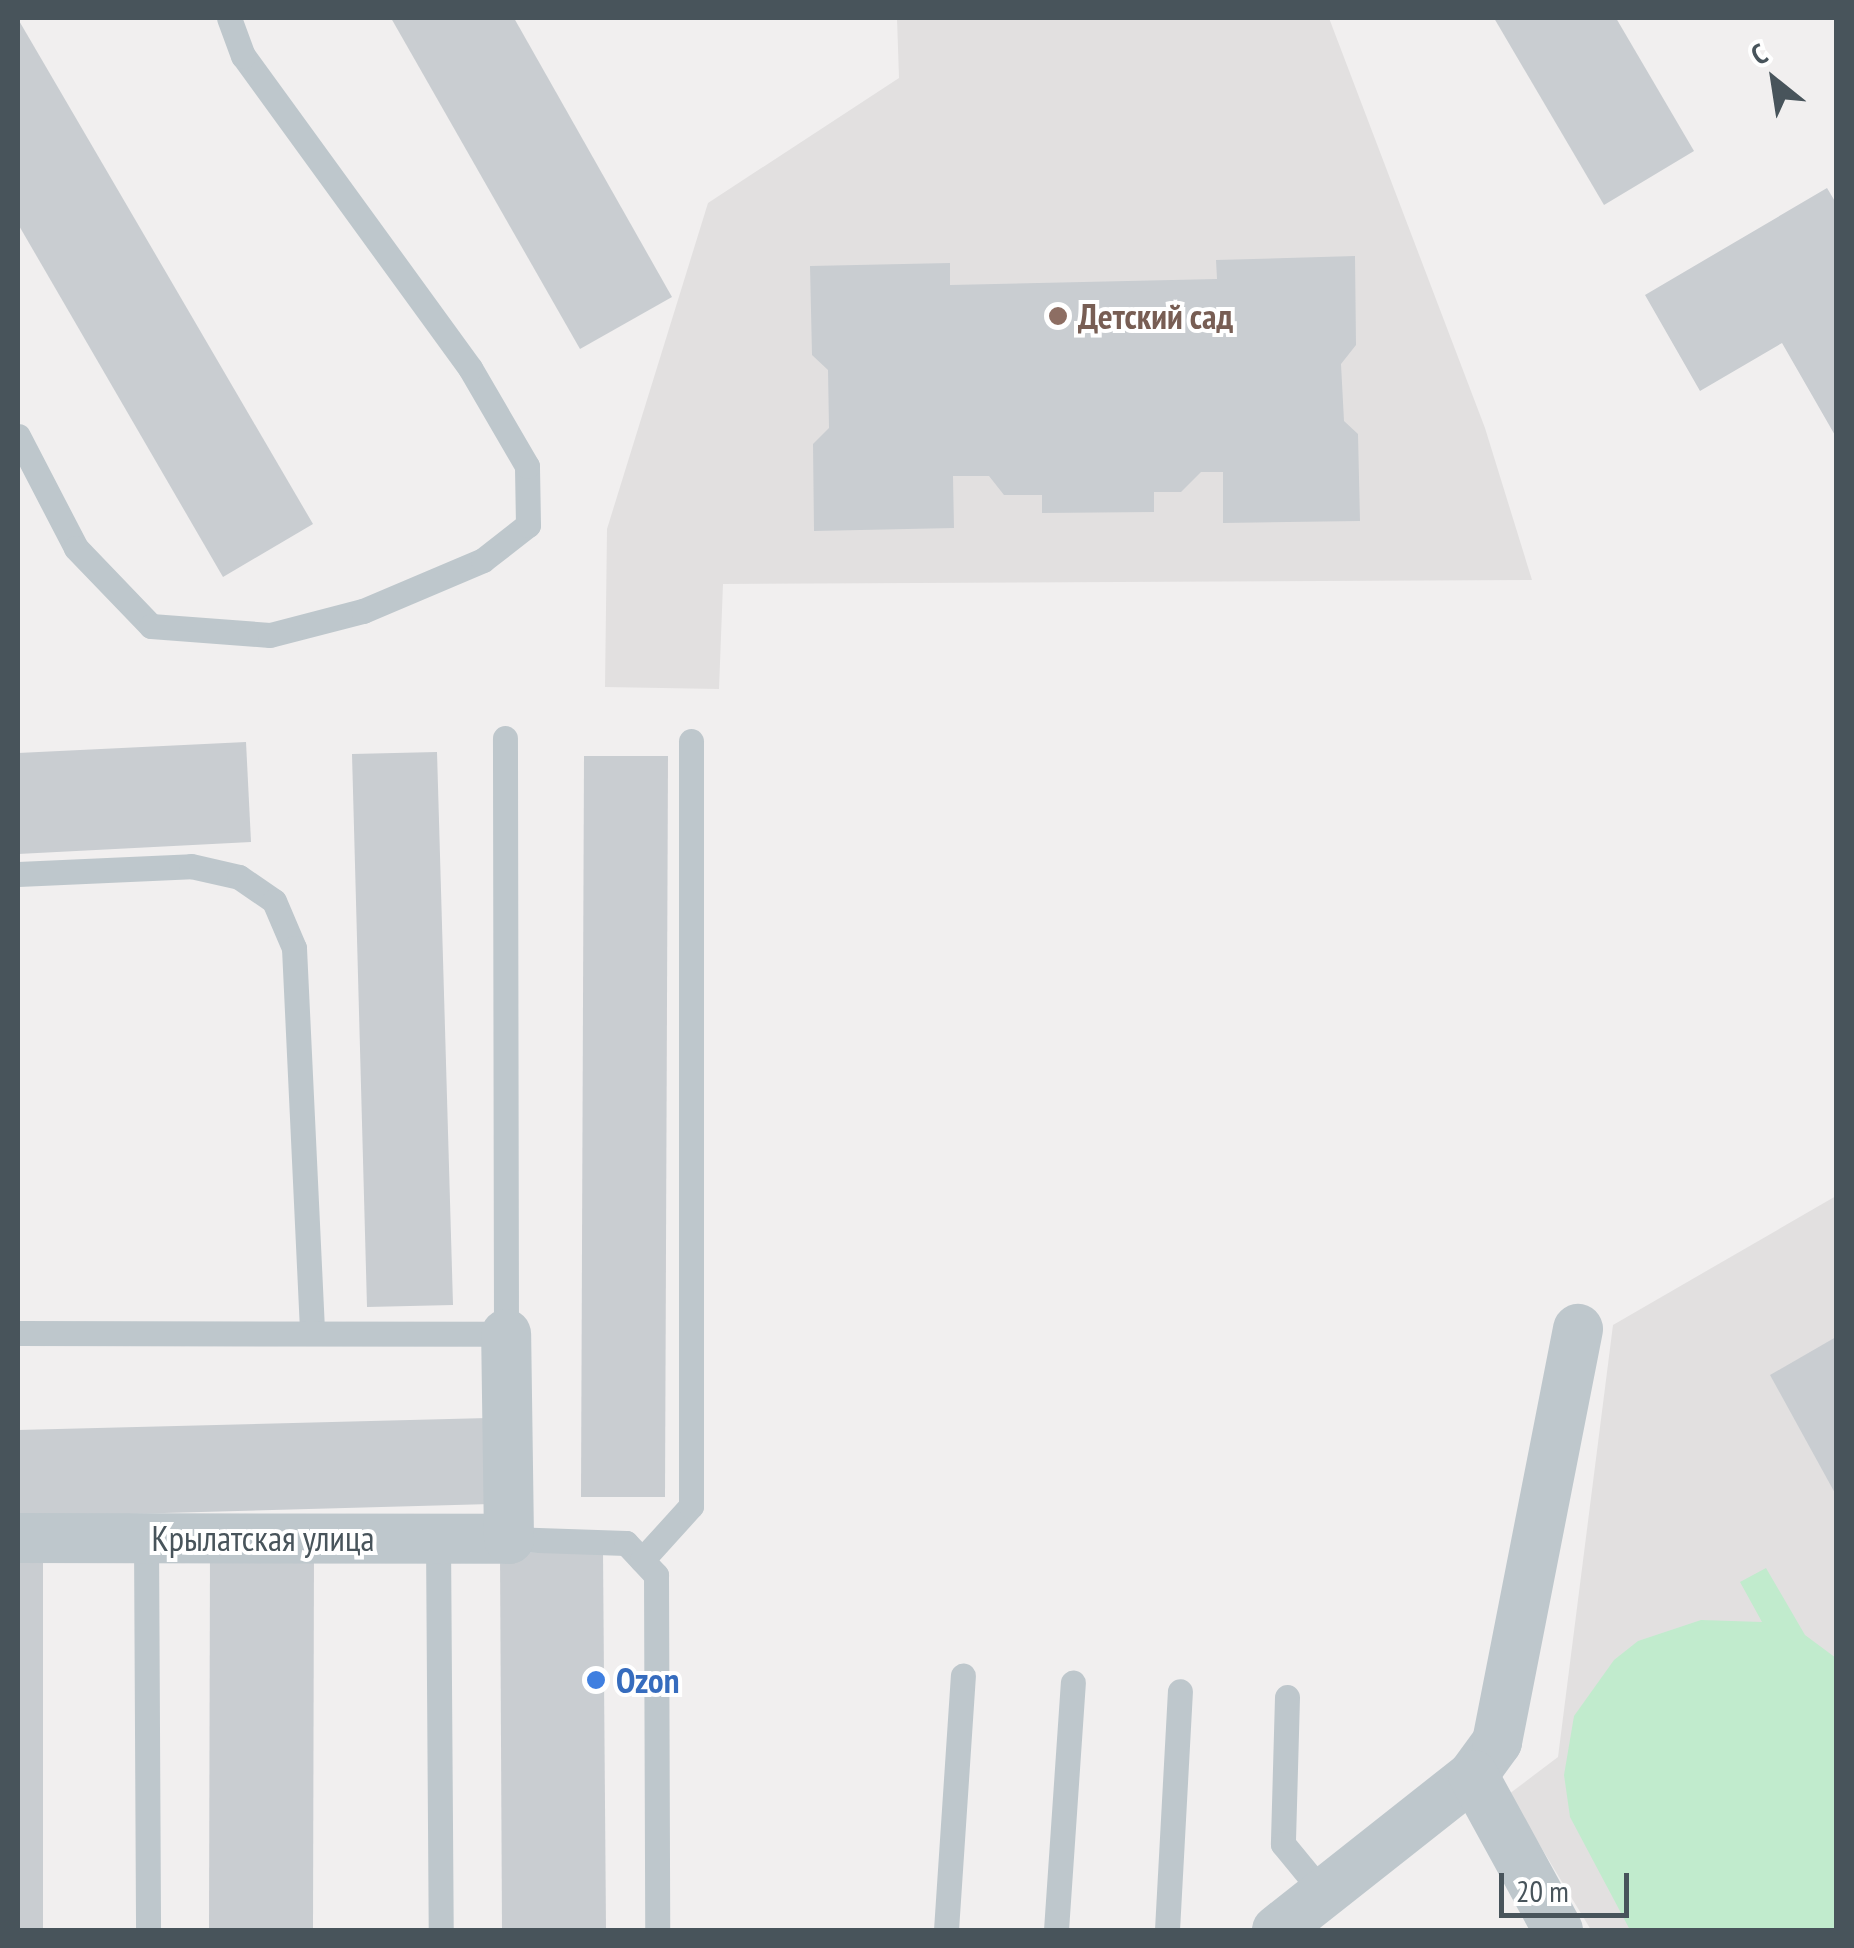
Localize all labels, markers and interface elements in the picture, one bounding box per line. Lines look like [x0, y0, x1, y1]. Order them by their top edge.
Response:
north arrow [1724, 30, 1824, 130]
text: С [1744, 34, 1774, 73]
place label: Детский сад [1078, 295, 1233, 337]
marker: Детский сад [1047, 305, 1069, 327]
street label: Крылатская улица [151, 1517, 375, 1559]
place label: Ozon [616, 1659, 679, 1701]
marker: Ozon [585, 1669, 607, 1691]
scale bar [1504, 1853, 1634, 1915]
text: 20 m [1516, 1871, 1569, 1910]

